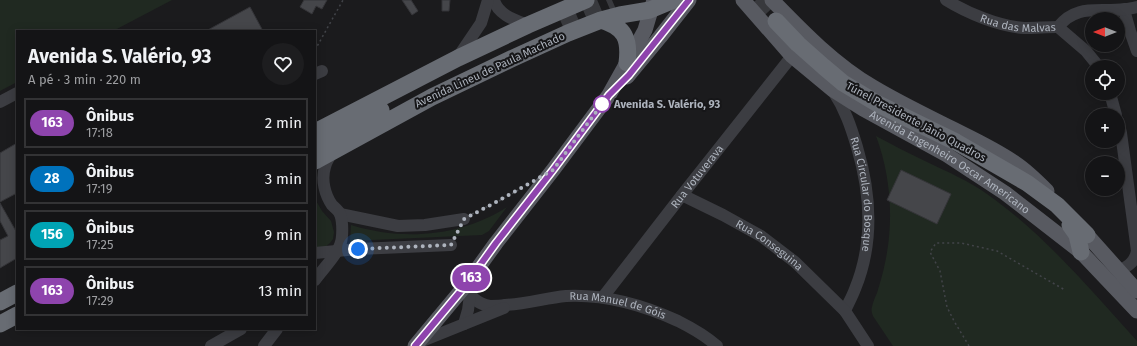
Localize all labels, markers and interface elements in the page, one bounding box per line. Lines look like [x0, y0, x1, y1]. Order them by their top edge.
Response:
street label: Rua das Malvas [979, 11, 1056, 35]
north arrow [1085, 12, 1125, 52]
map controls [1085, 12, 1125, 196]
street label: Avenida Lineu de Paula Machado [413, 29, 567, 111]
button: heart [262, 43, 304, 85]
text: Avenida S. Valério, 93 [28, 45, 211, 68]
button: locate [1085, 60, 1125, 100]
text: A pé · 3 min · 220 m [28, 72, 141, 87]
street label: Túnel Presidente Jânio Quadros [844, 80, 988, 164]
marker: Avenida S. Valério, 93 [593, 95, 611, 113]
place label: Avenida S. Valério, 93 [613, 98, 720, 111]
text: Ônibus [86, 107, 134, 125]
street label: Avenida Engenheiro Oscar Americano [868, 108, 1032, 216]
button: + [1085, 108, 1125, 148]
text: 163 [41, 114, 63, 131]
text: 2 min [265, 114, 302, 132]
text: 17:18 [86, 125, 113, 140]
street label: Rua Circular do Bosque [848, 135, 875, 253]
street label: Rua Votuverava [668, 142, 726, 210]
button: − [1085, 156, 1125, 196]
text: Ônibus [86, 163, 134, 181]
text: 28 [44, 170, 60, 187]
text: 3 min [265, 170, 302, 188]
text: 17:19 [86, 181, 112, 196]
street label: Rua Conseguina [734, 217, 806, 273]
text: Ônibus [86, 219, 134, 237]
text: 156 [41, 226, 63, 243]
text: 9 min [264, 226, 302, 244]
text: 17:25 [86, 237, 113, 252]
your location [348, 239, 368, 259]
line badge: 163 [448, 265, 494, 291]
text: 163 [460, 269, 482, 286]
text: Ônibus [86, 275, 134, 293]
text: 163 [41, 282, 63, 299]
text: 13 min [258, 282, 302, 300]
street label: Rua Manuel de Góis [569, 289, 668, 322]
text: 17:29 [86, 293, 114, 308]

